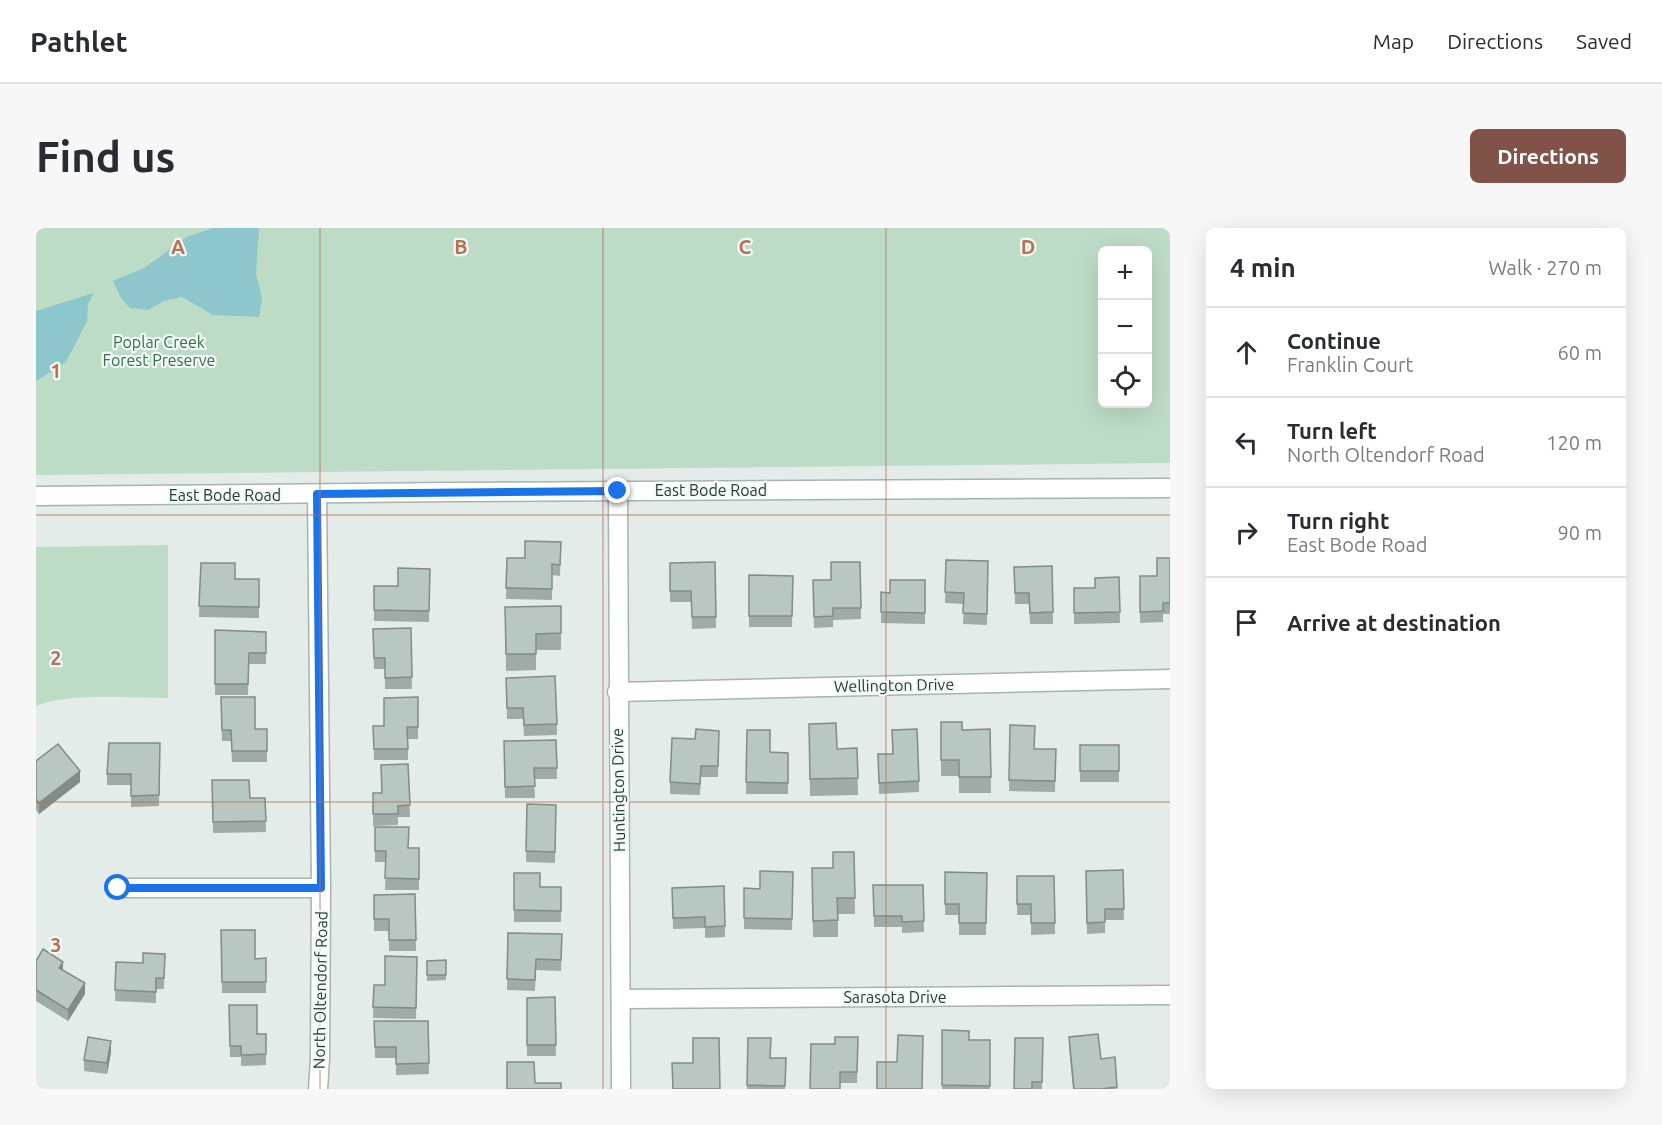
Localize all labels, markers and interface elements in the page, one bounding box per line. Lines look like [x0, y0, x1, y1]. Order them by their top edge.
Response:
text: Pathlet [30, 26, 128, 57]
text: Map [1373, 29, 1414, 53]
text: Directions [1447, 29, 1543, 53]
text: Saved [1576, 29, 1632, 53]
button: Directions [1470, 129, 1626, 183]
text: Find us [36, 133, 175, 180]
text: A [171, 235, 185, 258]
text: B [454, 235, 468, 258]
text: C [739, 235, 752, 258]
text: D [1021, 235, 1035, 258]
map controls [1098, 246, 1152, 408]
button: + [1098, 246, 1152, 300]
text: 4 min [1230, 253, 1296, 282]
text: Walk · 270 m [1489, 256, 1602, 279]
button: − [1098, 300, 1152, 354]
text: Continue [1287, 328, 1381, 353]
park label: Poplar Creek Forest Preserve [103, 333, 215, 369]
icon: ahead [1230, 336, 1263, 369]
text: 60 m [1558, 341, 1602, 364]
text: Franklin Court [1287, 353, 1413, 376]
button: locate [1098, 354, 1152, 408]
text: 1 [50, 359, 62, 382]
text: Turn left [1287, 418, 1377, 443]
icon: left [1230, 426, 1263, 459]
text: 120 m [1546, 431, 1602, 454]
text: North Oltendorf Road [1287, 443, 1485, 466]
route end [604, 477, 630, 503]
street label: East Bode Road [655, 481, 767, 499]
street label: East Bode Road [169, 486, 281, 504]
text: Turn right [1287, 508, 1389, 533]
icon: right [1230, 516, 1263, 549]
text: 90 m [1558, 521, 1602, 544]
text: East Bode Road [1287, 533, 1427, 556]
icon: arrive [1230, 606, 1263, 639]
text: Arrive at destination [1287, 610, 1501, 635]
text: 2 [50, 646, 62, 669]
street label: Wellington Drive [834, 675, 954, 695]
street label: Huntington Drive [608, 728, 628, 852]
route start [104, 874, 130, 900]
street label: North Oltendorf Road [310, 911, 330, 1069]
text: 3 [50, 933, 62, 956]
street label: Sarasota Drive [843, 988, 947, 1006]

